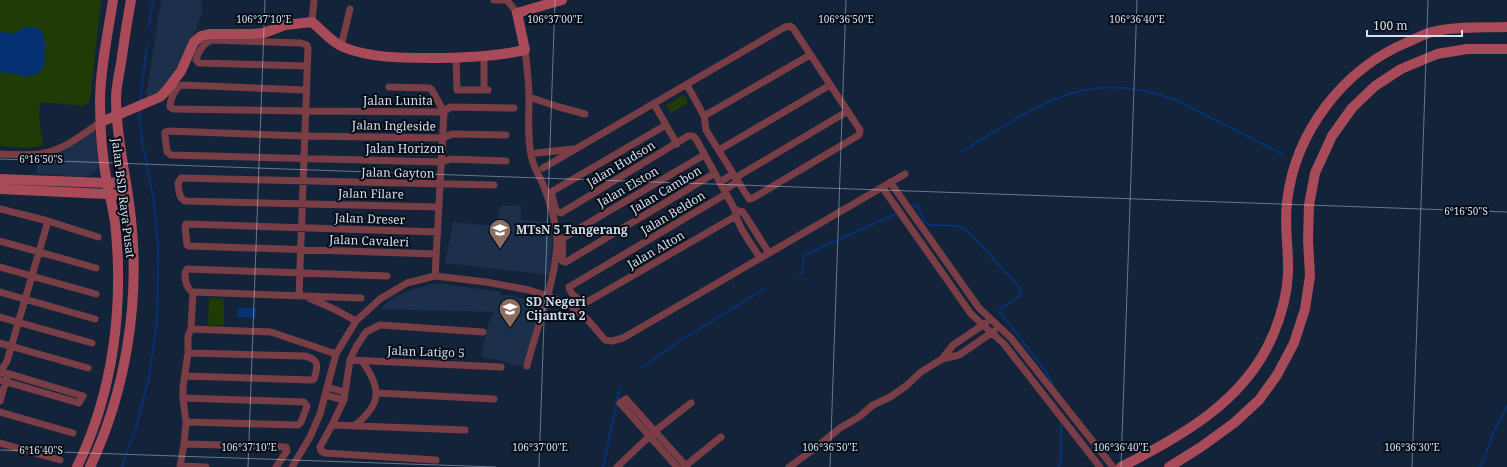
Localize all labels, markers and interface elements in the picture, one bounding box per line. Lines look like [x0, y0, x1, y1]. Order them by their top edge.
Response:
text: 106°37'10"E [236, 12, 292, 26]
text: 106°37'00"E [527, 12, 583, 26]
text: 106°36'50"E [818, 12, 874, 26]
text: 106°36'40"E [1109, 12, 1165, 26]
scale bar [1367, 12, 1462, 38]
text: 100 m [1373, 17, 1408, 34]
street label: Jalan Lunita [362, 92, 433, 109]
street label: Jalan Ingleside [351, 116, 436, 135]
street label: Jalan BSD Raya Pusat [108, 136, 139, 259]
street label: Jalan Hudson [583, 136, 658, 191]
street label: Jalan Horizon [364, 140, 445, 157]
text: 6°16'50"S [19, 152, 63, 166]
street label: Jalan Elston [593, 162, 662, 211]
street label: Jalan Cambon [626, 162, 705, 218]
street label: Jalan Gayton [360, 163, 435, 182]
street label: Jalan Filare [337, 184, 404, 203]
street label: Jalan Beldon [636, 187, 708, 239]
text: 6°16'50"S [1444, 204, 1488, 218]
street label: Jalan Dreser [333, 209, 406, 228]
school or university icon: MTsN 5 Tangerang [487, 217, 513, 250]
place label: MTsN 5 Tangerang [516, 221, 628, 238]
street label: Jalan Alton [623, 226, 688, 273]
street label: Jalan Cavaleri [328, 231, 409, 250]
place label: SD Negeri Cijantra 2 [526, 293, 586, 324]
school or university icon: SD Negeri Cijantra 2 [497, 296, 523, 329]
street label: Jalan Latigo 5 [386, 342, 465, 361]
text: 106°37'10"E [221, 440, 277, 454]
text: 106°37'00"E [512, 440, 568, 454]
text: 106°36'50"E [802, 440, 858, 454]
text: 106°36'40"E [1093, 440, 1149, 454]
text: 106°36'30"E [1384, 440, 1440, 454]
text: 6°16'40"S [19, 443, 63, 457]

